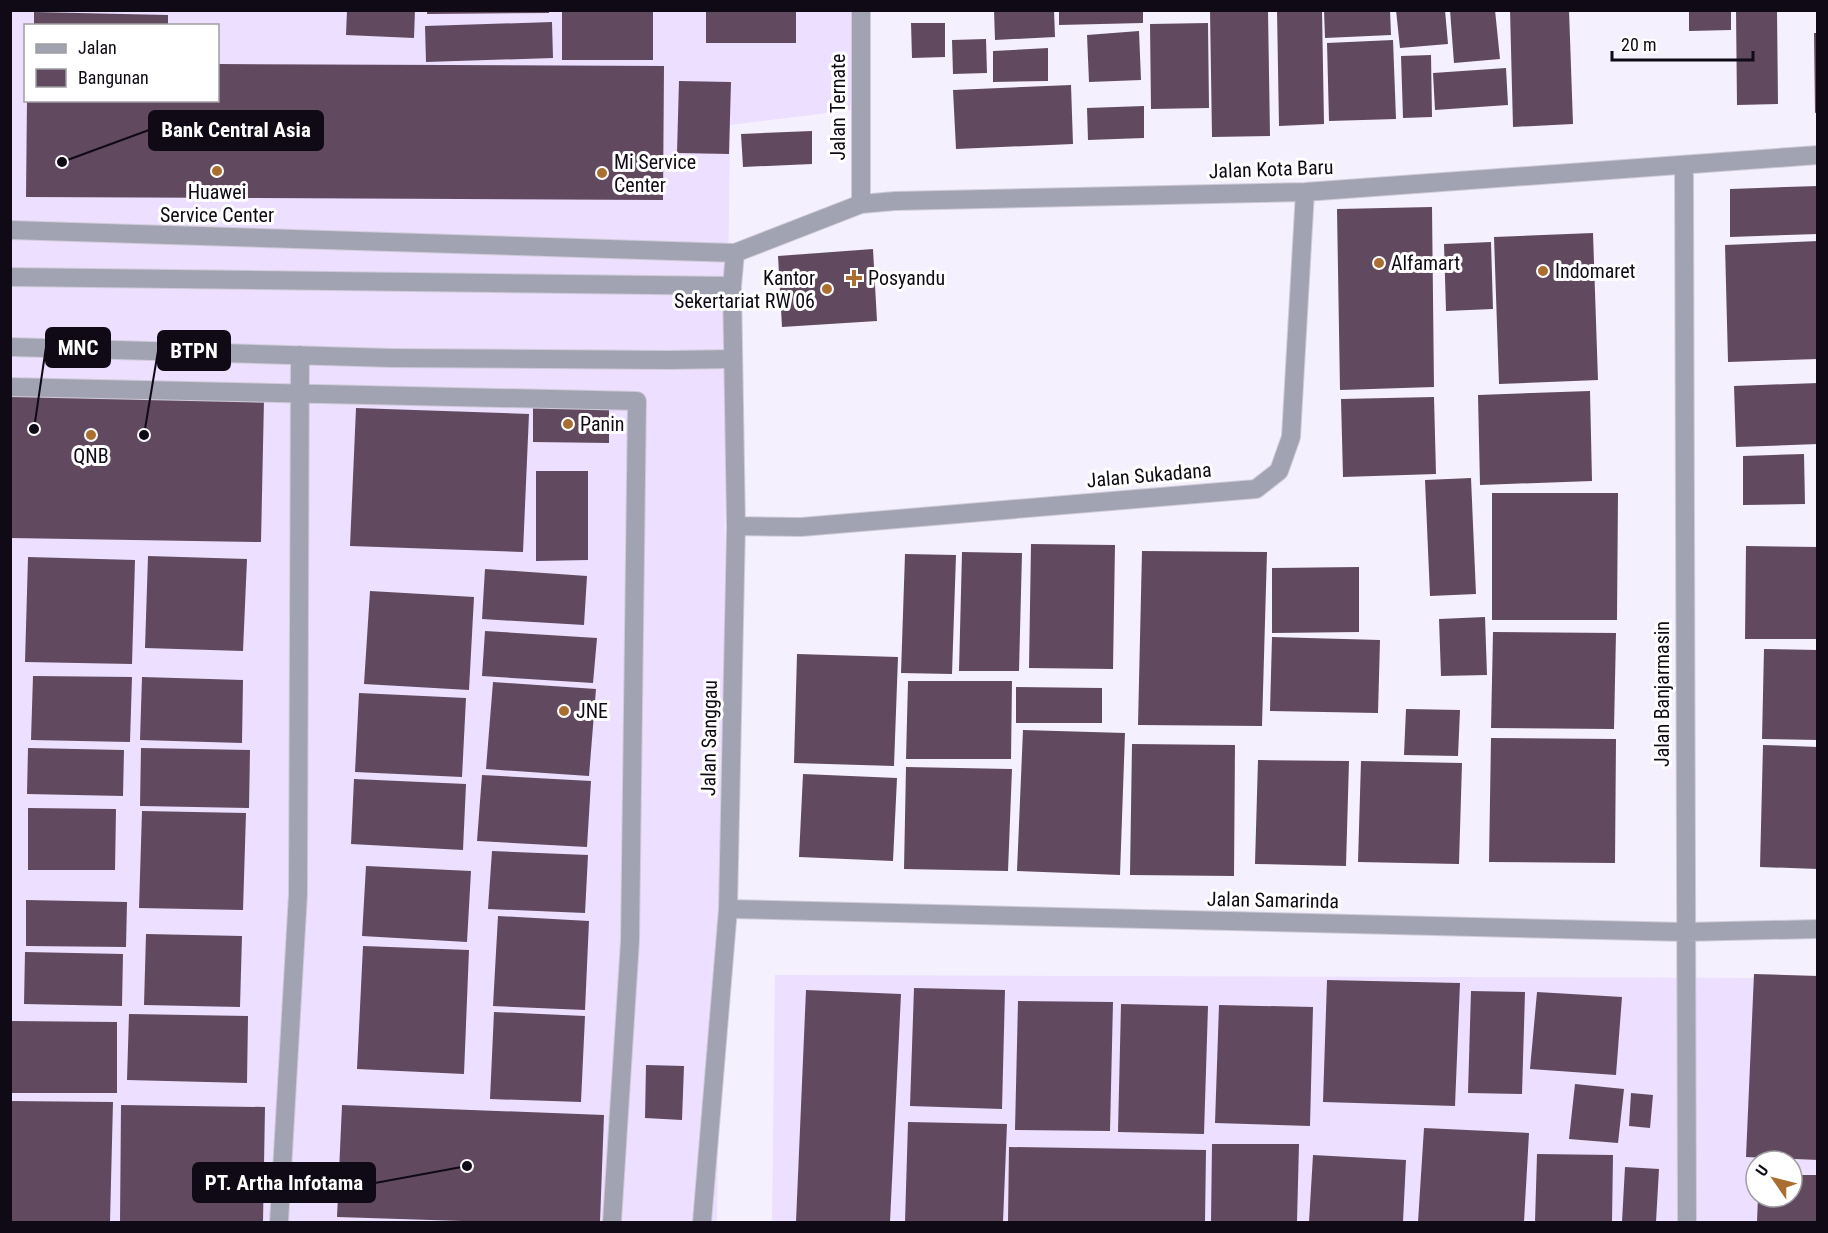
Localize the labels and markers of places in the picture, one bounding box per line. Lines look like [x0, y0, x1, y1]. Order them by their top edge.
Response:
callout: Bank Central Asia [149, 111, 323, 150]
place label: Mi Service Center [614, 150, 696, 197]
marker: Huawei Service Center [210, 164, 224, 178]
marker: Mi Service Center [595, 166, 609, 180]
place label: Huawei Service Center [160, 180, 274, 227]
place label: Alfamart [1391, 251, 1460, 275]
marker: Alfamart [1372, 256, 1386, 270]
place label: Indomaret [1555, 259, 1636, 283]
marker: Indomaret [1536, 264, 1550, 278]
place label: Kantor Sekertariat RW 06 [674, 266, 815, 313]
place label: Posyandu [868, 266, 945, 290]
marker: Posyandu [845, 269, 863, 287]
marker: Kantor Sekertariat RW 06 [820, 282, 834, 296]
callout: MNC [46, 328, 110, 367]
callout: BTPN [158, 331, 230, 370]
place label: Panin [580, 412, 625, 436]
marker: Panin [561, 417, 575, 431]
marker: QNB [84, 428, 98, 442]
place label: QNB [73, 444, 109, 468]
place label: JNE [576, 699, 608, 723]
marker: JNE [557, 704, 571, 718]
callout: PT. Artha Infotama [193, 1163, 375, 1202]

